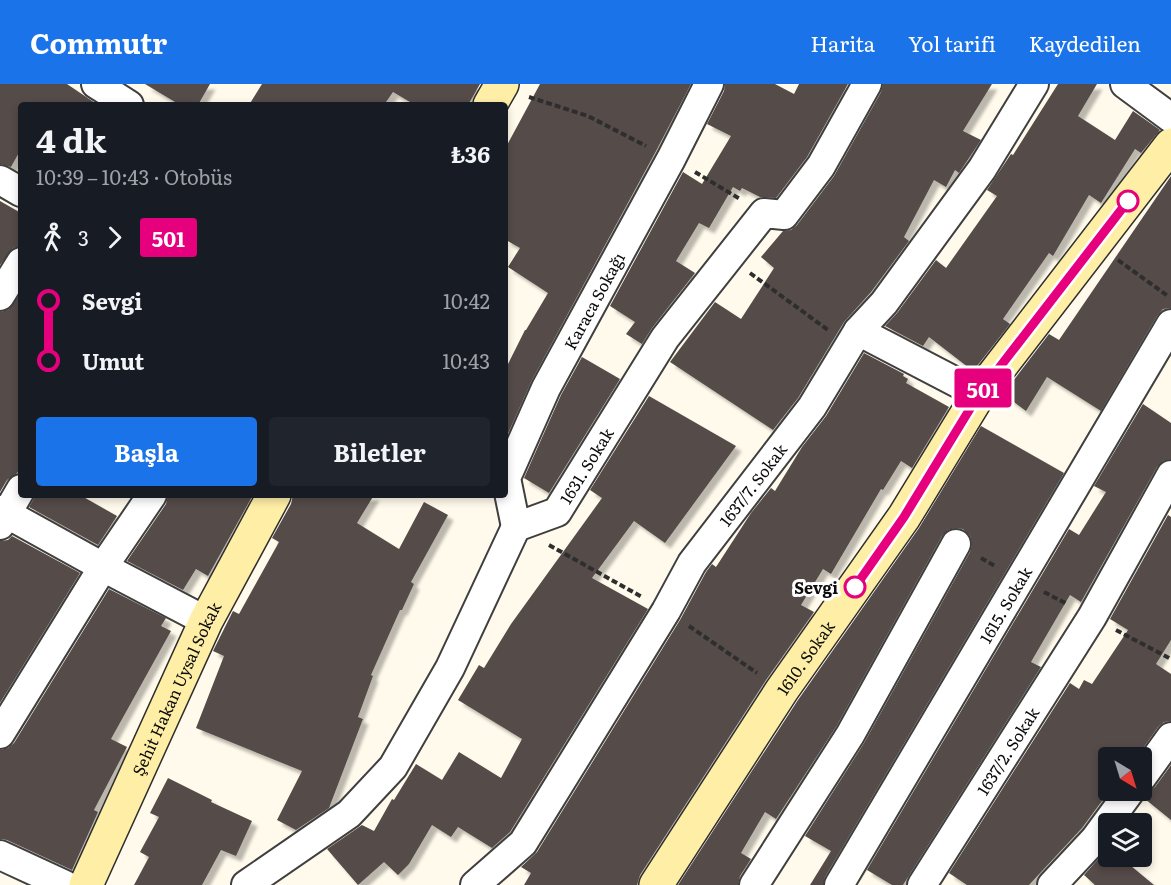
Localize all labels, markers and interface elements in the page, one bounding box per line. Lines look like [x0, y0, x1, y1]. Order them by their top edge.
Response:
text: Commutr [30, 21, 167, 63]
text: Harita [810, 27, 875, 58]
text: Yol tarifi [908, 27, 996, 58]
text: Kaydedilen [1029, 27, 1141, 58]
text: 4 dk [36, 114, 106, 163]
text: ₺36 [451, 137, 490, 170]
text: 10:39 – 10:43 · Otobüs [36, 161, 232, 191]
unlabelled marker [1117, 190, 1139, 212]
icon: walk [36, 221, 69, 254]
icon: forward [98, 221, 131, 254]
text: 3 [78, 222, 89, 252]
text: 501 [152, 222, 185, 253]
street label: Karaca Sokağı [557, 248, 630, 354]
text: Sevgi [82, 284, 142, 317]
text: 10:42 [443, 285, 490, 315]
text: Umut [82, 344, 144, 377]
text: 10:43 [442, 345, 490, 375]
line badge: 501 [948, 368, 1018, 408]
text: 501 [966, 373, 1000, 404]
button: Başla [36, 417, 257, 486]
button: Biletler [269, 417, 490, 486]
street label: 1631. Sokak [553, 422, 619, 508]
street label: 1637/7. Sokak [713, 438, 792, 531]
street label: 1615. Sokak [973, 561, 1037, 647]
place label: Sevgi [794, 575, 838, 599]
marker: Sevgi [844, 576, 866, 598]
street label: Şehit Hakan Uysal Sokak [125, 597, 226, 779]
street label: 1610. Sokak [770, 615, 840, 699]
street label: 1637/2. Sokak [970, 702, 1044, 799]
north arrow [1098, 747, 1152, 801]
map controls [1098, 747, 1152, 867]
button: layers [1098, 813, 1152, 867]

